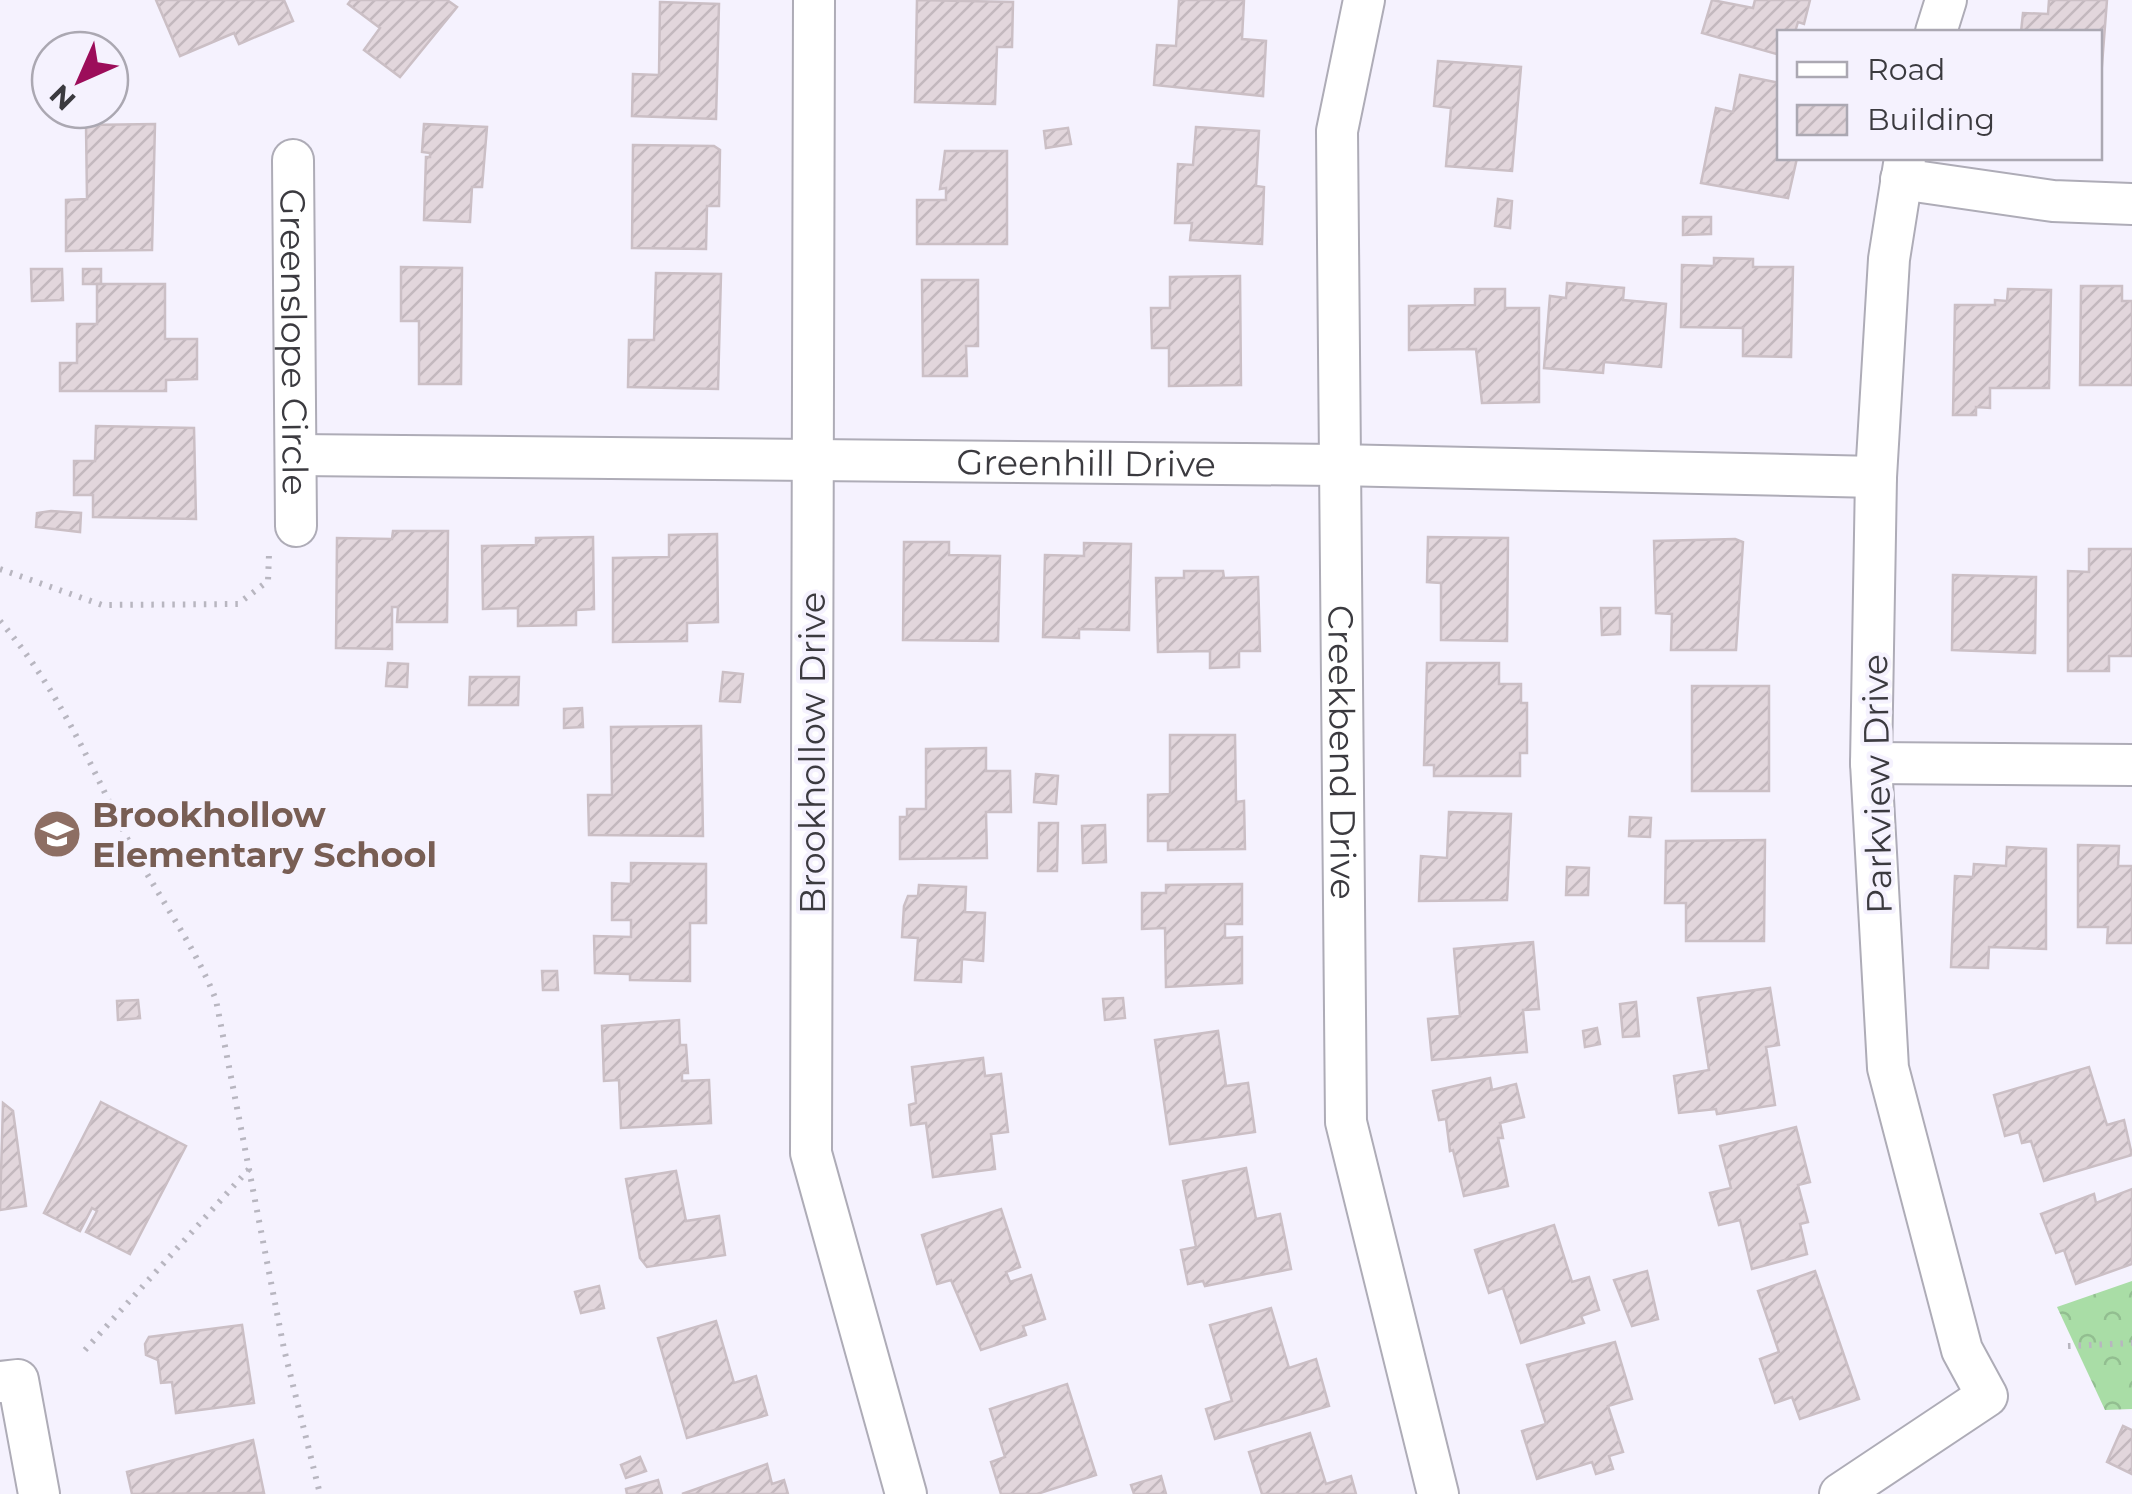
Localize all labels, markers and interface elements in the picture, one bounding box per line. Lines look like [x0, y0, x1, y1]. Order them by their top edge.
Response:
north arrow [30, 30, 130, 130]
legend [1777, 30, 2102, 160]
text: Road [1867, 51, 1945, 88]
text: N [42, 78, 82, 118]
text: Building [1867, 101, 1995, 138]
street label: Greenslope Circle [272, 188, 317, 496]
street label: Greenhill Drive [956, 440, 1216, 485]
street label: Brookhollow Drive [791, 592, 834, 914]
street label: Creekbend Drive [1320, 605, 1365, 900]
street label: Parkview Drive [1853, 654, 1901, 914]
place label: Brookhollow Elementary School [92, 793, 437, 876]
school or university icon: Brookhollow Elementary School [31, 808, 83, 860]

